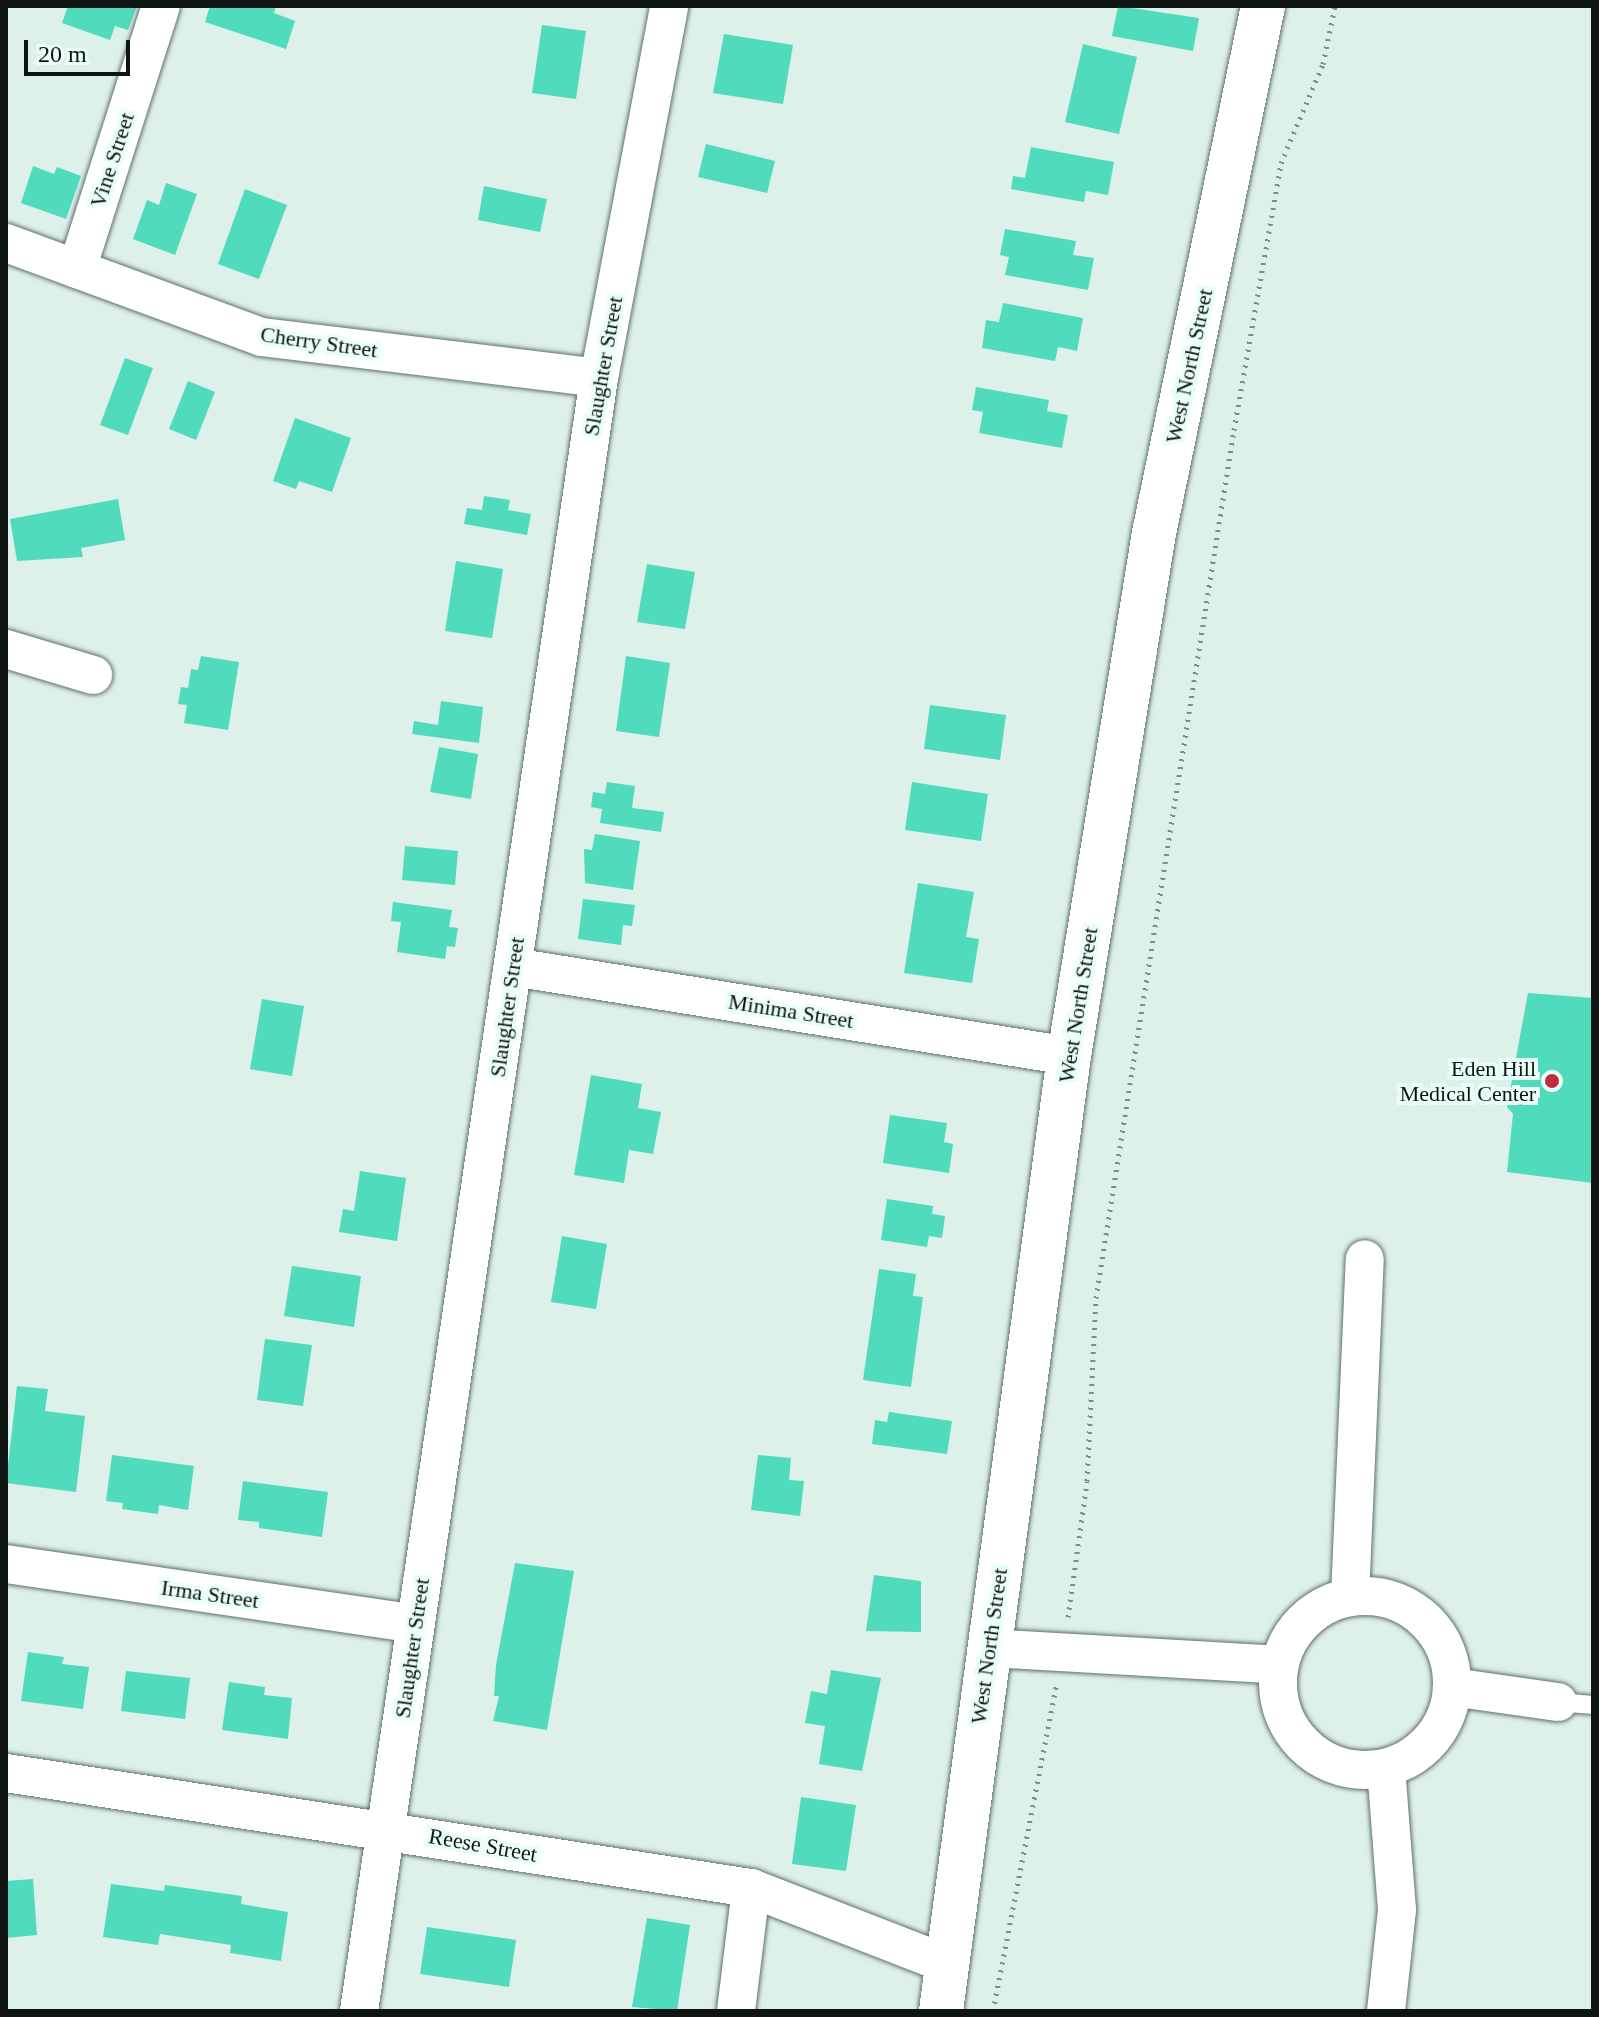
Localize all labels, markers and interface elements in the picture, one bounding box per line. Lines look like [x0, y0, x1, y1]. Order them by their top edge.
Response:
scale bar [28, 24, 134, 74]
text: 20 m [38, 41, 87, 67]
street label: Vine Street [84, 109, 140, 211]
street label: West North Street [1160, 286, 1218, 446]
street label: Slaughter Street [578, 294, 628, 438]
street label: Cherry Street [259, 321, 379, 363]
street label: West North Street [1053, 925, 1103, 1085]
street label: Slaughter Street [484, 935, 530, 1079]
street label: Minima Street [726, 988, 856, 1034]
place label: Eden Hill Medical Center [1400, 1055, 1536, 1106]
marker: Eden Hill Medical Center [1543, 1072, 1561, 1090]
street label: West North Street [965, 1566, 1013, 1726]
street label: Irma Street [159, 1574, 261, 1614]
street label: Slaughter Street [389, 1576, 435, 1720]
street label: Reese Street [427, 1823, 539, 1867]

